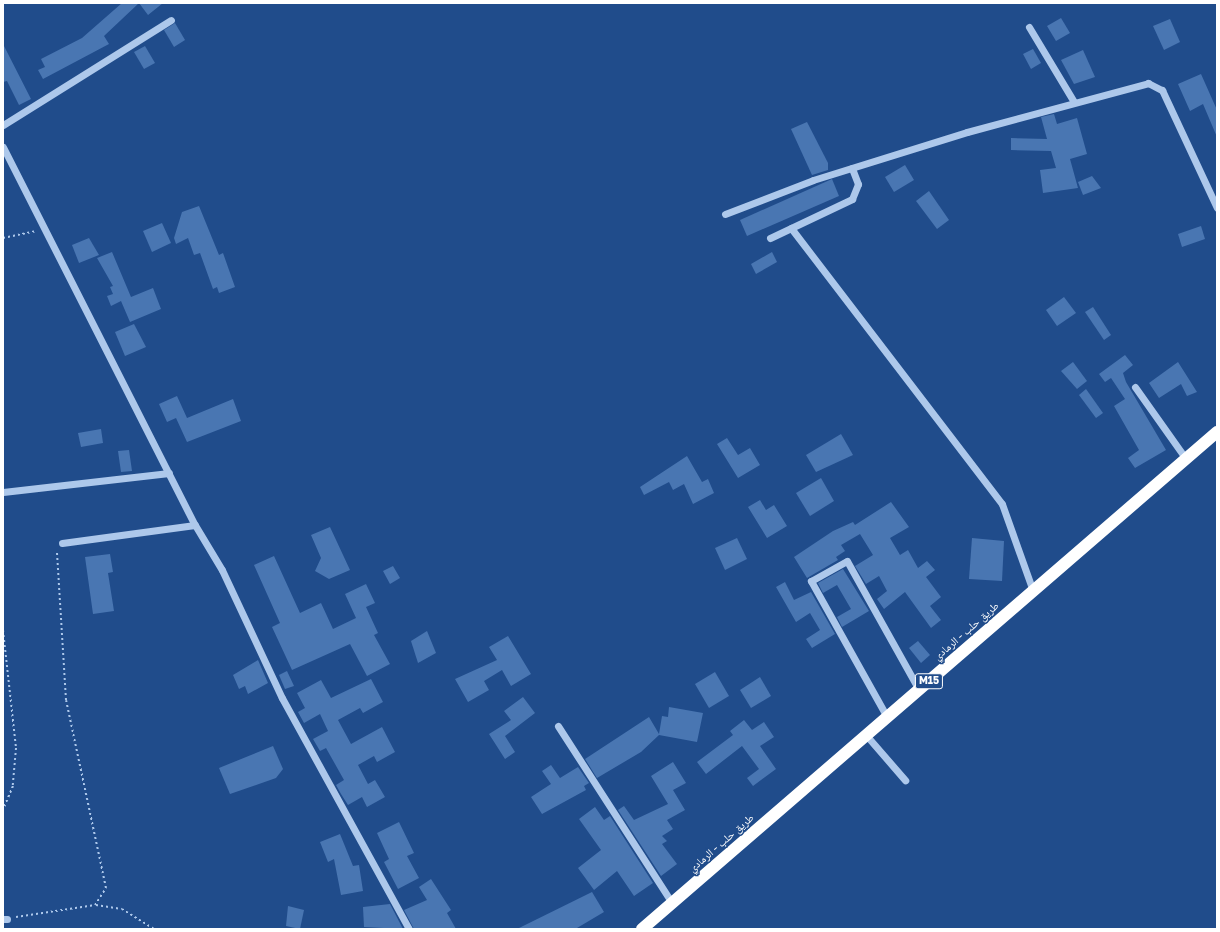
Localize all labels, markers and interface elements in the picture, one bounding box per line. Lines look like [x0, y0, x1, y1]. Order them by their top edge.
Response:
street label: طريق حلب - الرمادي [931, 599, 1001, 663]
road number: M15 [914, 673, 944, 689]
street label: طريق حلب - الرمادي [686, 811, 756, 875]

